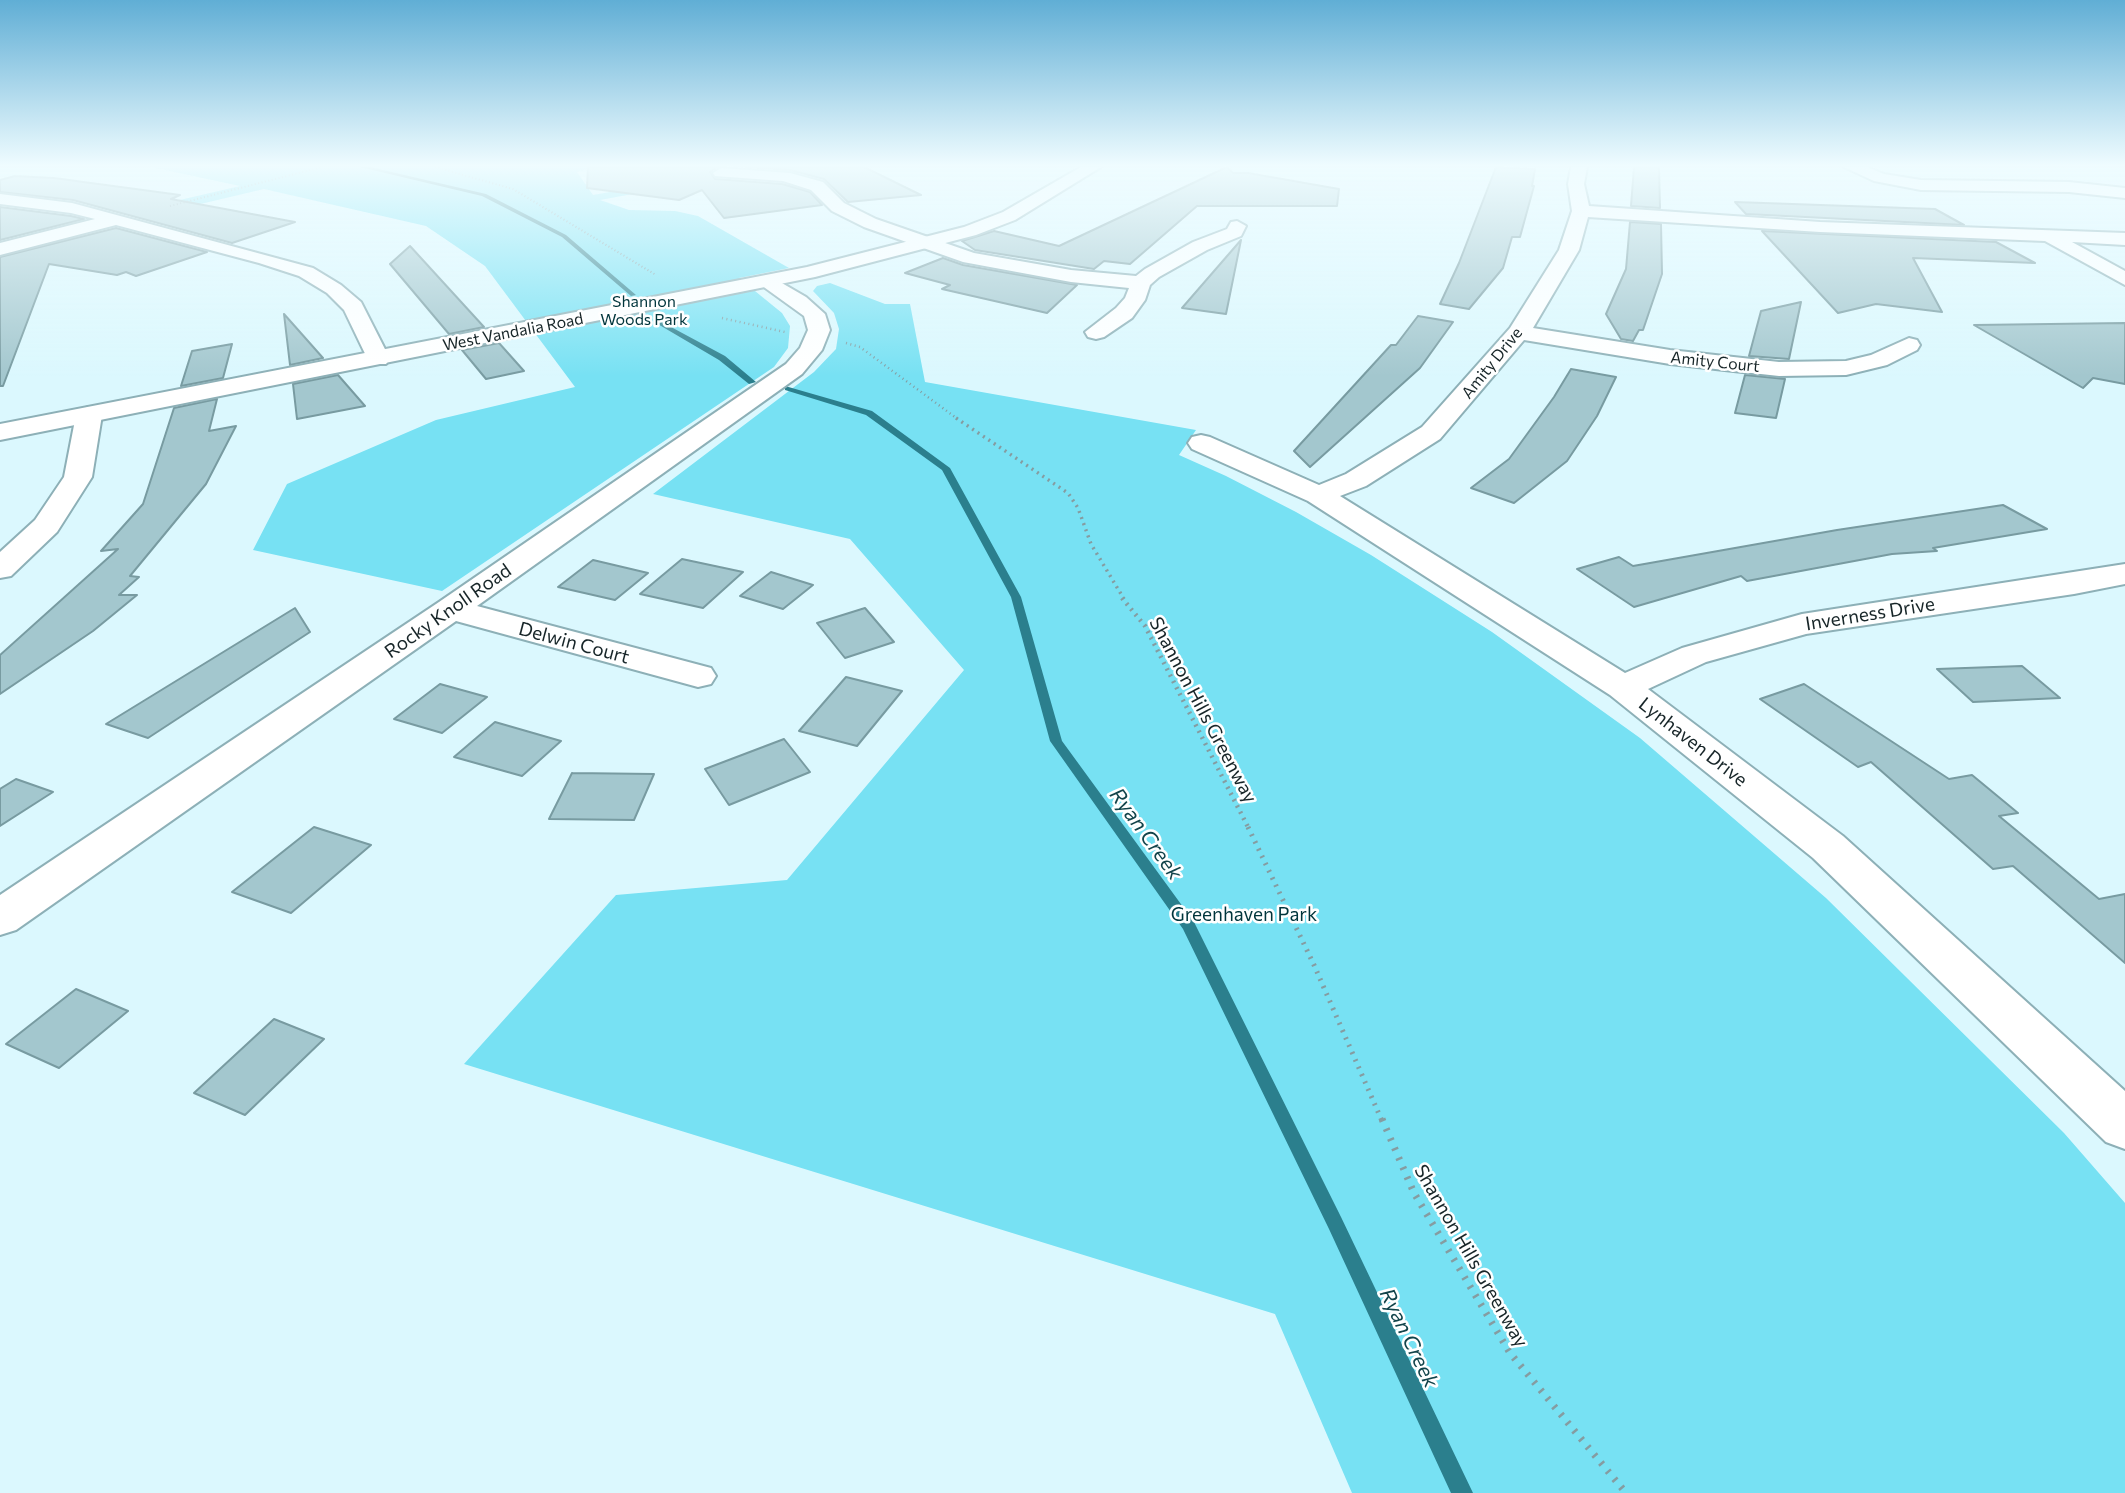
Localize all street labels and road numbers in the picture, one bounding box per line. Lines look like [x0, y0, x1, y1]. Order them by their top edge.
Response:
street label: West Vandalia Road [441, 309, 585, 355]
street label: Amity Drive [1458, 324, 1526, 402]
street label: Amity Court [1670, 348, 1760, 376]
street label: Rocky Knoll Road [380, 559, 516, 663]
street label: Inverness Drive [1804, 593, 1936, 635]
street label: Shannon Hills Greenway [1144, 613, 1262, 807]
street label: Delwin Court [516, 617, 632, 669]
street label: Lynhaven Drive [1634, 693, 1752, 791]
street label: Shannon Hills Greenway [1409, 1161, 1533, 1351]

